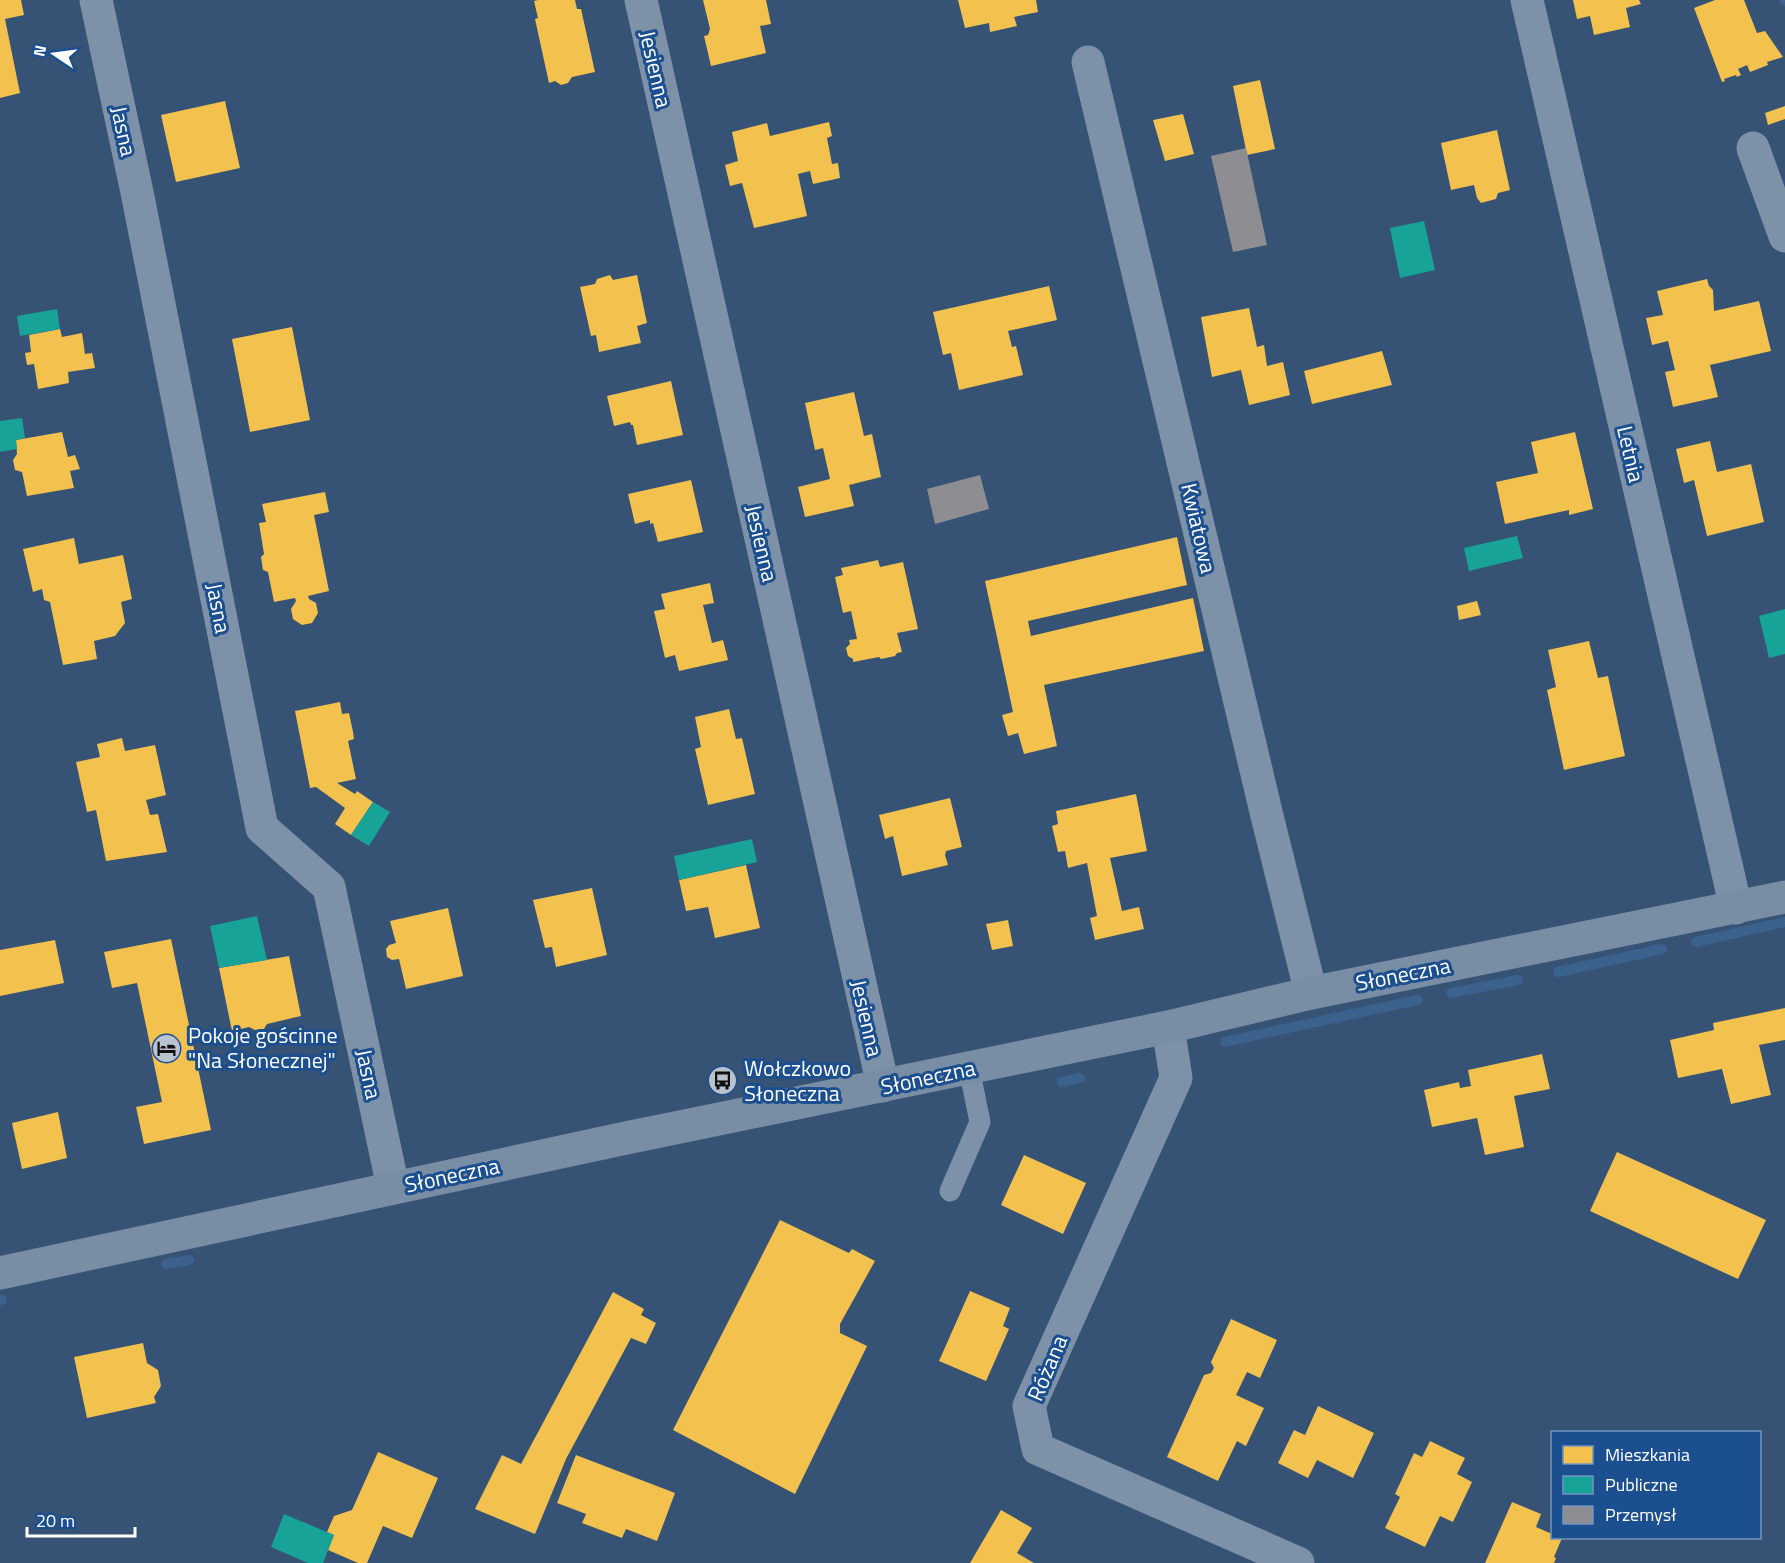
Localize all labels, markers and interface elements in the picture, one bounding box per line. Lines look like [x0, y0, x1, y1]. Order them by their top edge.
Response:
north arrow [24, 24, 84, 84]
street label: Jesienna [631, 27, 681, 111]
text: N [26, 43, 52, 59]
street label: Jasna [102, 103, 146, 159]
street label: Letnia [1608, 422, 1654, 486]
street label: Kwiatowa [1172, 480, 1226, 576]
street label: Jesienna [737, 501, 787, 585]
street label: Jasna [197, 580, 241, 636]
street label: Słoneczna [1353, 948, 1453, 1000]
street label: Jesienna [842, 976, 892, 1060]
place label: Pokoje gościnne "Na Słonecznej" [188, 1018, 338, 1077]
hotel icon: Pokoje gościnne "Na Słonecznej" [151, 1032, 183, 1064]
street label: Jasna [347, 1046, 391, 1102]
street label: Słoneczna [878, 1050, 978, 1104]
place label: Wołczkowo Słoneczna [744, 1051, 851, 1110]
bus stop icon: Wołczkowo Słoneczna [707, 1065, 739, 1097]
street label: Słoneczna [402, 1148, 502, 1202]
street label: Różana [1018, 1330, 1076, 1406]
legend [1551, 1431, 1761, 1539]
text: Mieszkania [1605, 1441, 1690, 1468]
text: Publiczne [1605, 1471, 1678, 1498]
scale bar [27, 1500, 135, 1538]
text: Przemysł [1605, 1501, 1677, 1528]
text: 20 m [36, 1507, 75, 1534]

